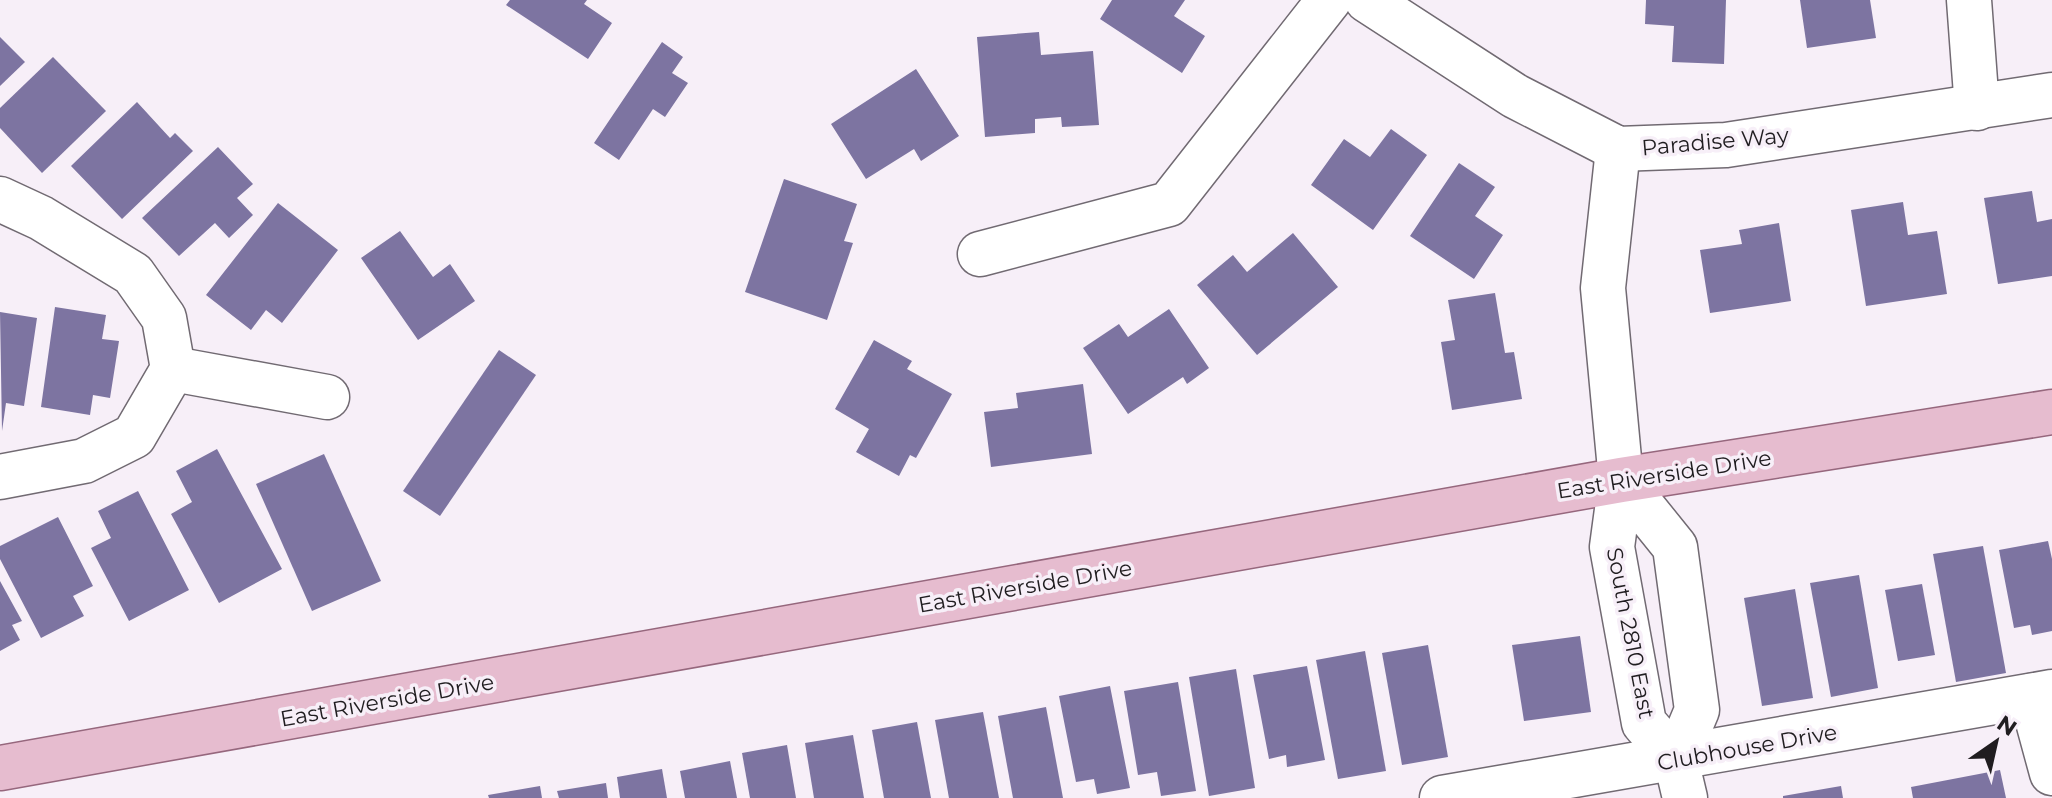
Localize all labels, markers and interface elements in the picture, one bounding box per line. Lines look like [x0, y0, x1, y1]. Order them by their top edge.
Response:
street label: Paradise Way [1640, 122, 1790, 161]
street label: East Riverside Drive [1555, 444, 1773, 505]
street label: South 2810 East [1601, 545, 1660, 721]
street label: East Riverside Drive [916, 554, 1134, 619]
street label: East Riverside Drive [278, 668, 496, 733]
north arrow [1956, 702, 2036, 782]
text: N [1992, 710, 2022, 742]
street label: Clubhouse Drive [1655, 718, 1839, 777]

